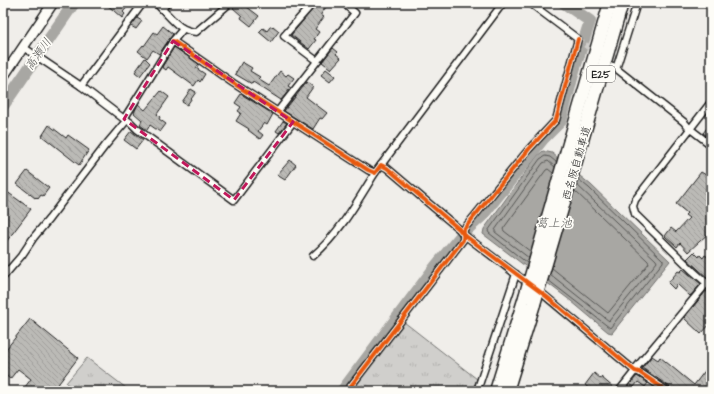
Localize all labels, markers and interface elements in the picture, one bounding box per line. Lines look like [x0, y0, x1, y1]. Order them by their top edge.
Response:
water label: 高瀬川 [21, 35, 56, 74]
road number: E25 [587, 66, 615, 82]
street label: 西名阪自動車道 [559, 124, 594, 202]
water label: 葛上池 [536, 215, 573, 232]

